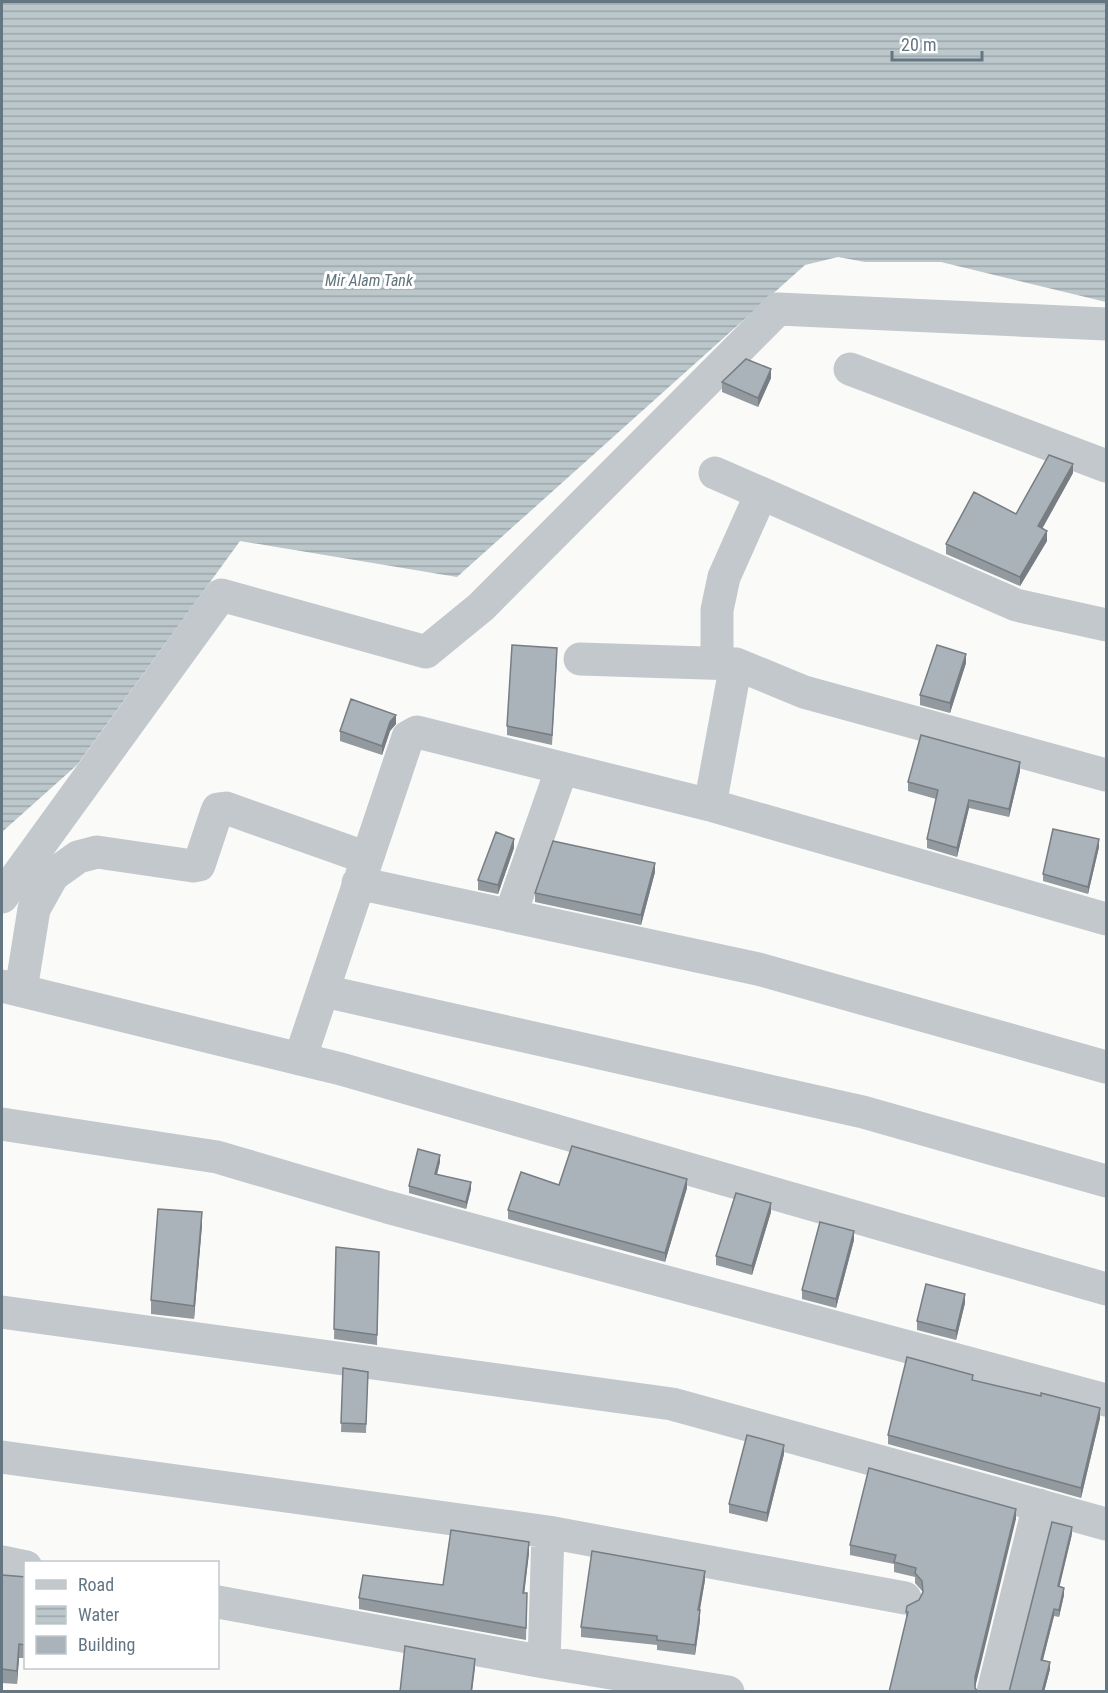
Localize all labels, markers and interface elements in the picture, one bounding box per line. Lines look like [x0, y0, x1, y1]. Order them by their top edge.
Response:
scale bar [892, 24, 982, 62]
text: 20 m [901, 34, 936, 55]
water label: Mir Alam Tank [325, 271, 414, 290]
legend [24, 1561, 219, 1669]
text: Road [78, 1574, 114, 1595]
text: Water [78, 1604, 120, 1625]
text: Building [78, 1634, 135, 1655]

